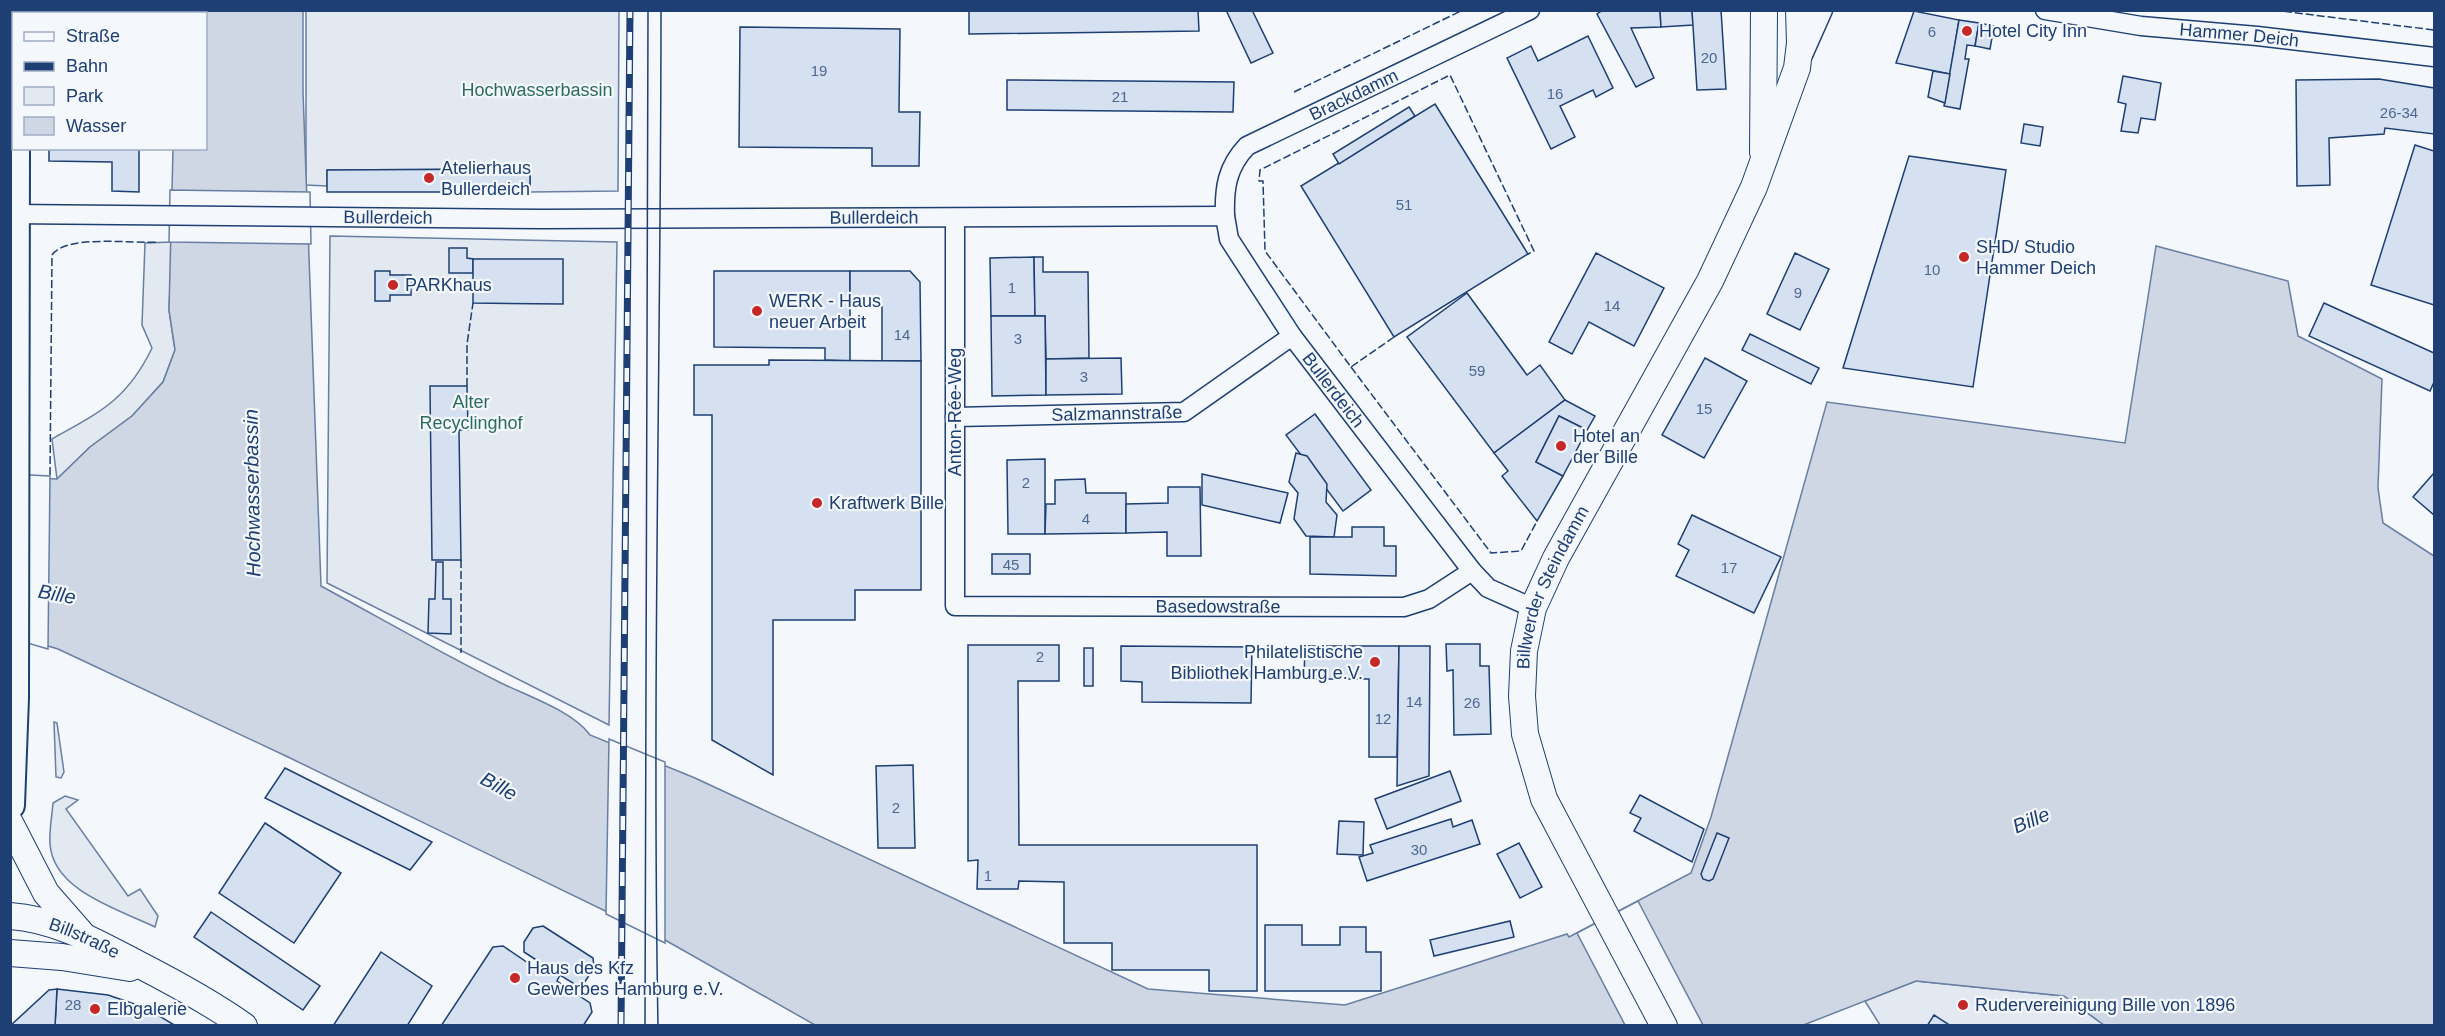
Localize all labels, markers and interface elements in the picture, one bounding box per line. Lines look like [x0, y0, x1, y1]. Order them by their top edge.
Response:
legend [12, 12, 207, 150]
street label: Hammer Deich [2179, 19, 2300, 51]
place label: Hotel City Inn [1979, 21, 2087, 41]
house number: 6 [1928, 23, 1936, 40]
marker: Hotel City Inn [1960, 24, 1974, 38]
text: Straße [66, 26, 120, 46]
house number: 20 [1701, 49, 1717, 66]
text: Bahn [66, 56, 108, 76]
house number: 19 [811, 62, 827, 79]
street label: Brackdamm [1306, 65, 1401, 125]
park label: Hochwasserbassin [461, 80, 613, 100]
house number: 16 [1547, 85, 1563, 102]
text: Park [66, 86, 104, 106]
house number: 21 [1112, 88, 1128, 105]
house number: 26-34 [2380, 104, 2418, 121]
text: Wasser [66, 116, 126, 136]
place label: Atelierhaus Bullerdeich [441, 158, 531, 199]
marker: Atelierhaus Bullerdeich [422, 171, 436, 185]
house number: 51 [1396, 196, 1412, 213]
street label: Bullerdeich [343, 207, 433, 228]
street label: Bullerdeich [829, 207, 919, 228]
place label: SHD/ Studio Hammer Deich [1976, 237, 2096, 278]
marker: SHD/ Studio Hammer Deich [1957, 250, 1971, 264]
house number: 10 [1924, 261, 1940, 278]
place label: PARKhaus [405, 275, 492, 295]
marker: PARKhaus [386, 278, 400, 292]
house number: 1 [1008, 279, 1016, 296]
house number: 9 [1794, 284, 1802, 301]
place label: WERK - Haus neuer Arbeit [769, 291, 881, 332]
house number: 14 [1604, 297, 1620, 314]
marker: WERK - Haus neuer Arbeit [750, 304, 764, 318]
house number: 14 [894, 326, 910, 343]
house number: 3 [1014, 330, 1022, 347]
street label: Anton-Rée-Weg [945, 348, 965, 476]
street label: Bullerdeich [1298, 349, 1368, 431]
house number: 59 [1469, 362, 1485, 379]
house number: 3 [1080, 368, 1088, 385]
park label: Alter Recyclinghof [419, 392, 524, 433]
house number: 15 [1696, 400, 1712, 417]
street label: Salzmannstraße [1051, 402, 1183, 425]
water label: Hochwasserbassin [240, 409, 264, 577]
place label: Hotel an der Bille [1573, 426, 1640, 467]
marker: Hotel an der Bille [1554, 439, 1568, 453]
house number: 2 [1022, 474, 1030, 491]
place label: Kraftwerk Bille [829, 493, 944, 513]
marker: Kraftwerk Bille [810, 496, 824, 510]
street label: Billwerder Steindamm [1513, 502, 1593, 670]
house number: 4 [1082, 510, 1090, 527]
house number: 45 [1003, 556, 1019, 573]
house number: 17 [1721, 559, 1737, 576]
water label: Bille [36, 580, 78, 608]
street label: Basedowstraße [1155, 596, 1281, 617]
place label: Philatelistische Bibliothek Hamburg e.V. [1171, 642, 1363, 683]
house number: 2 [1036, 648, 1044, 665]
marker: Philatelistische Bibliothek Hamburg e.V. [1368, 655, 1382, 669]
house number: 14 [1406, 693, 1422, 710]
house number: 26 [1464, 694, 1480, 711]
house number: 12 [1375, 710, 1391, 727]
water label: Bille [477, 767, 521, 805]
house number: 2 [892, 799, 900, 816]
water label: Bille [2009, 802, 2053, 838]
house number: 30 [1411, 841, 1427, 858]
house number: 1 [984, 867, 992, 884]
street label: Billstraße [47, 914, 123, 963]
place label: Haus des Kfz Gewerbes Hamburg e.V. [527, 958, 723, 999]
marker: Haus des Kfz Gewerbes Hamburg e.V. [508, 971, 522, 985]
place label: Rudervereinigung Bille von 1896 [1975, 995, 2235, 1015]
house number: 28 [65, 996, 81, 1013]
marker: Rudervereinigung Bille von 1896 [1956, 998, 1970, 1012]
place label: Elbgalerie [107, 999, 187, 1019]
marker: Elbgalerie [88, 1002, 102, 1016]

